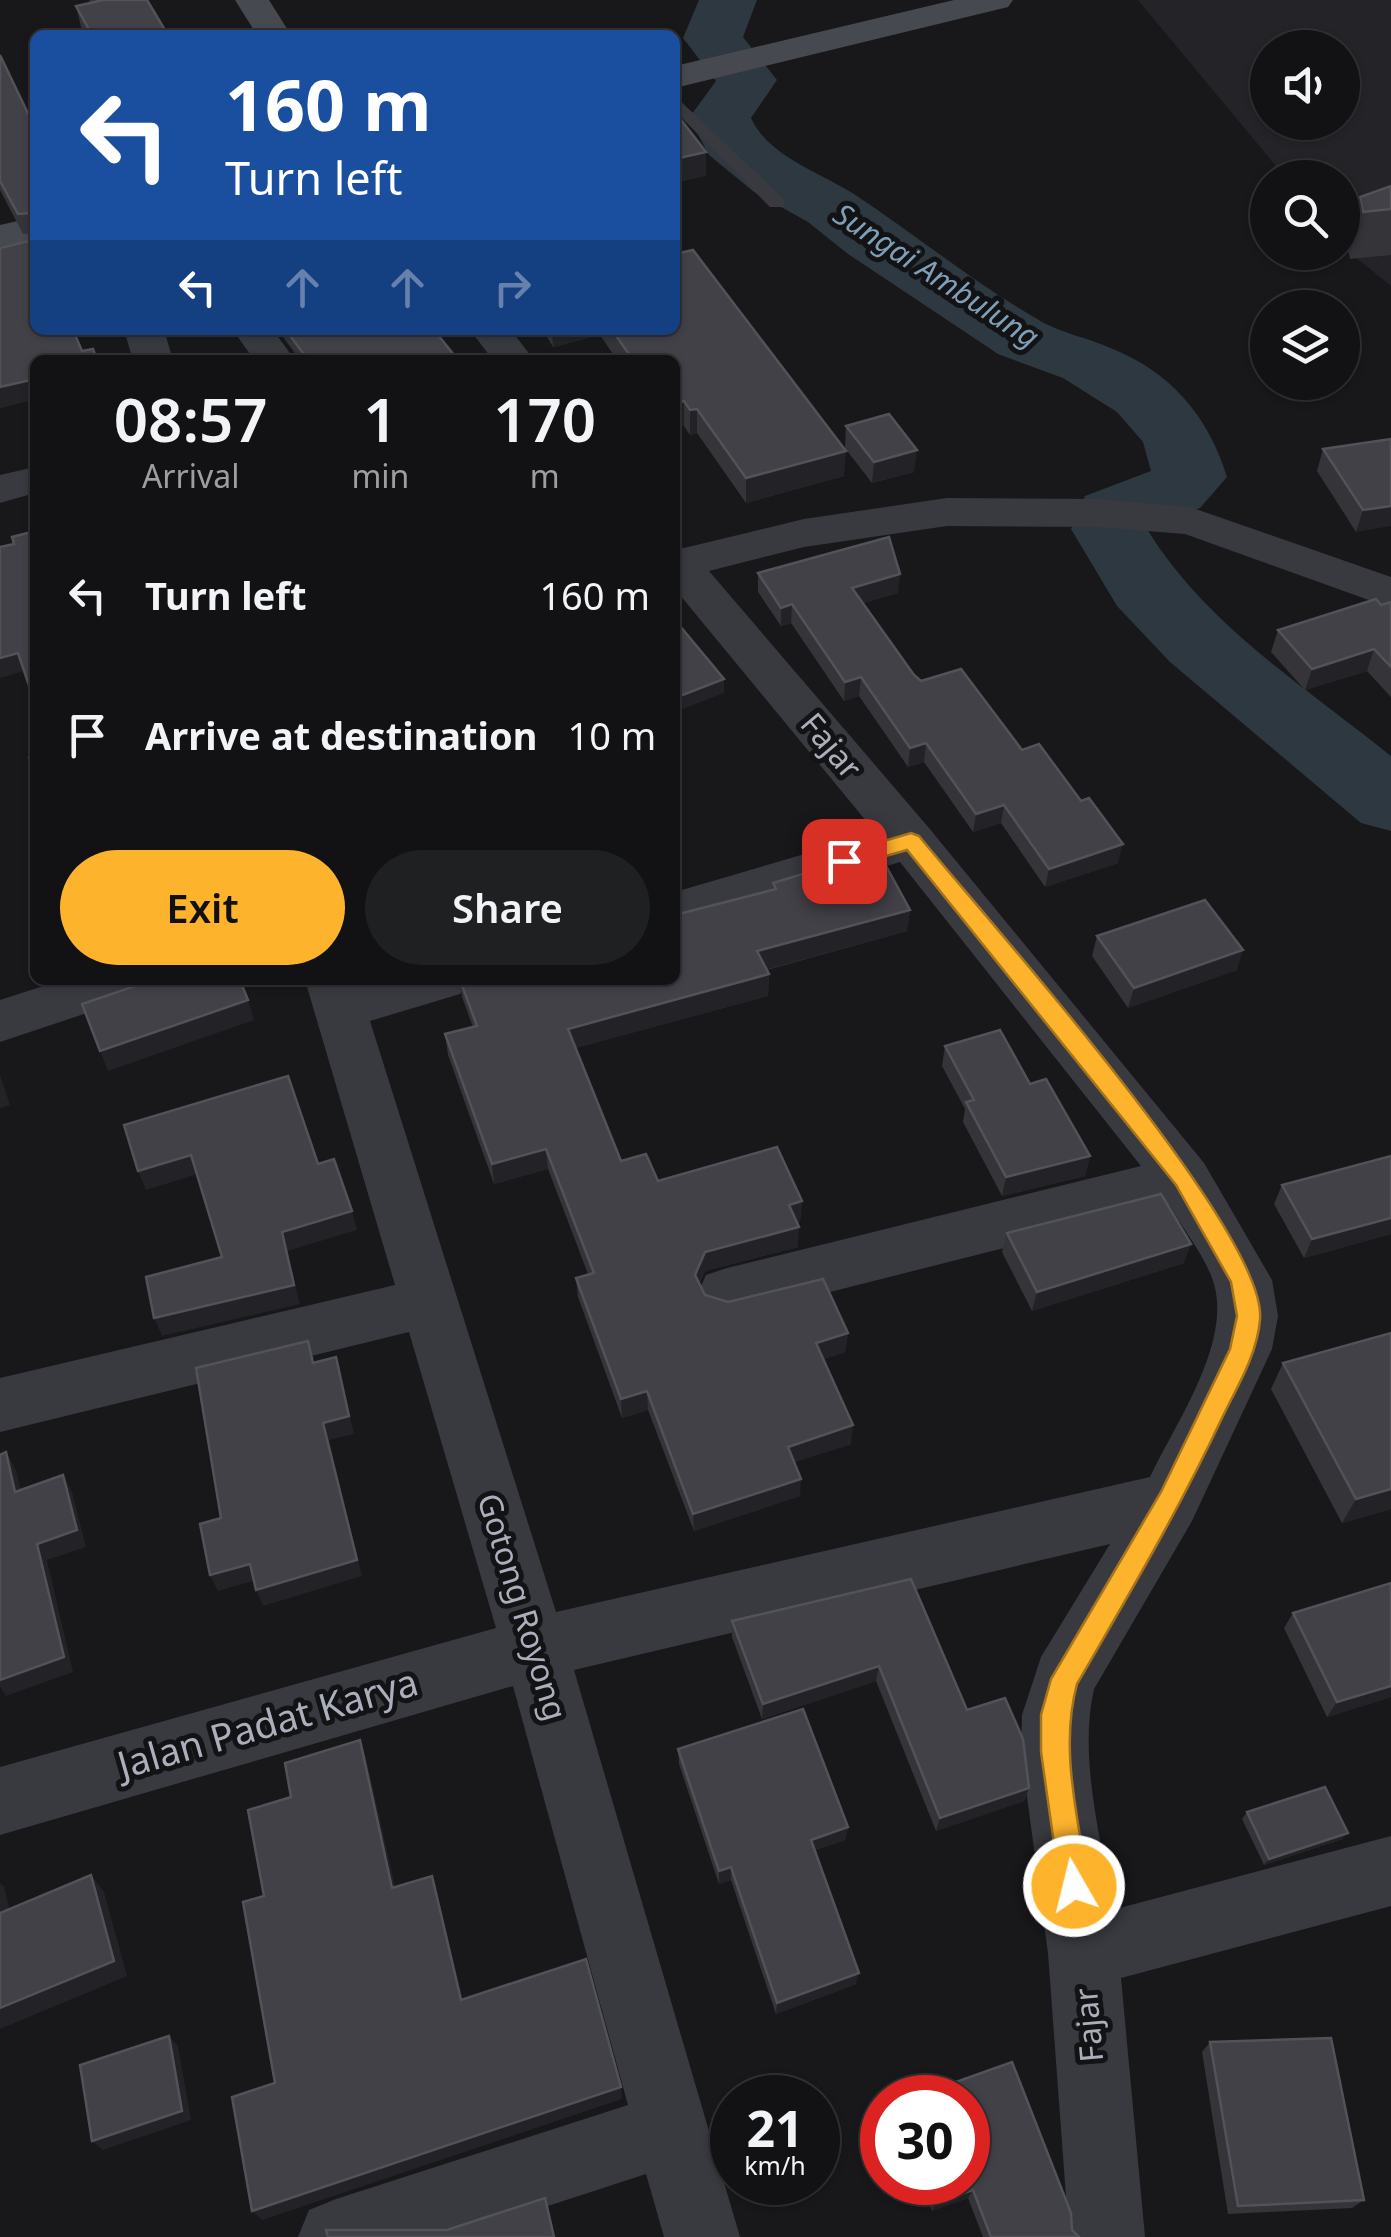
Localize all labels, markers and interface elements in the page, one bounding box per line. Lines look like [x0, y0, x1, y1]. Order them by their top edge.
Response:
map controls [1250, 30, 1360, 400]
button: sound [1250, 30, 1360, 140]
text: 160 m [225, 56, 432, 152]
icon: left [60, 70, 190, 200]
text: Turn left [225, 147, 402, 208]
button: search [1250, 160, 1360, 270]
water label: Sungai Ambulung [826, 193, 1048, 357]
icon: left [170, 260, 225, 315]
icon: ahead [275, 260, 330, 315]
icon: ahead [380, 260, 435, 315]
icon: right [485, 260, 540, 315]
button: layers [1250, 290, 1360, 400]
text: 08:57 [114, 378, 268, 460]
text: 1 [363, 378, 398, 460]
text: 170 [493, 378, 596, 460]
text: Arrival [142, 454, 240, 497]
text: min [351, 454, 409, 497]
text: m [530, 454, 560, 497]
icon: left [60, 568, 115, 623]
text: Turn left [145, 569, 307, 621]
text: 160 m [539, 569, 650, 621]
street label: Fajar [792, 703, 872, 787]
icon: arrive [60, 708, 115, 763]
text: Arrive at destination [145, 709, 537, 761]
text: 10 m [567, 709, 656, 761]
pin [802, 819, 887, 904]
icon: arrive [817, 834, 872, 889]
button: Exit [60, 850, 345, 965]
button: Share [365, 850, 650, 965]
street label: Gotong Royong [469, 1488, 578, 1725]
street label: Jalan Padat Karya [108, 1654, 424, 1791]
position arrow [1022, 1834, 1126, 1938]
street label: Fajar [1063, 1986, 1112, 2064]
speed limit sign: 30 [860, 2075, 990, 2205]
text: 21 [746, 2094, 804, 2162]
text: km/h [744, 2148, 806, 2182]

